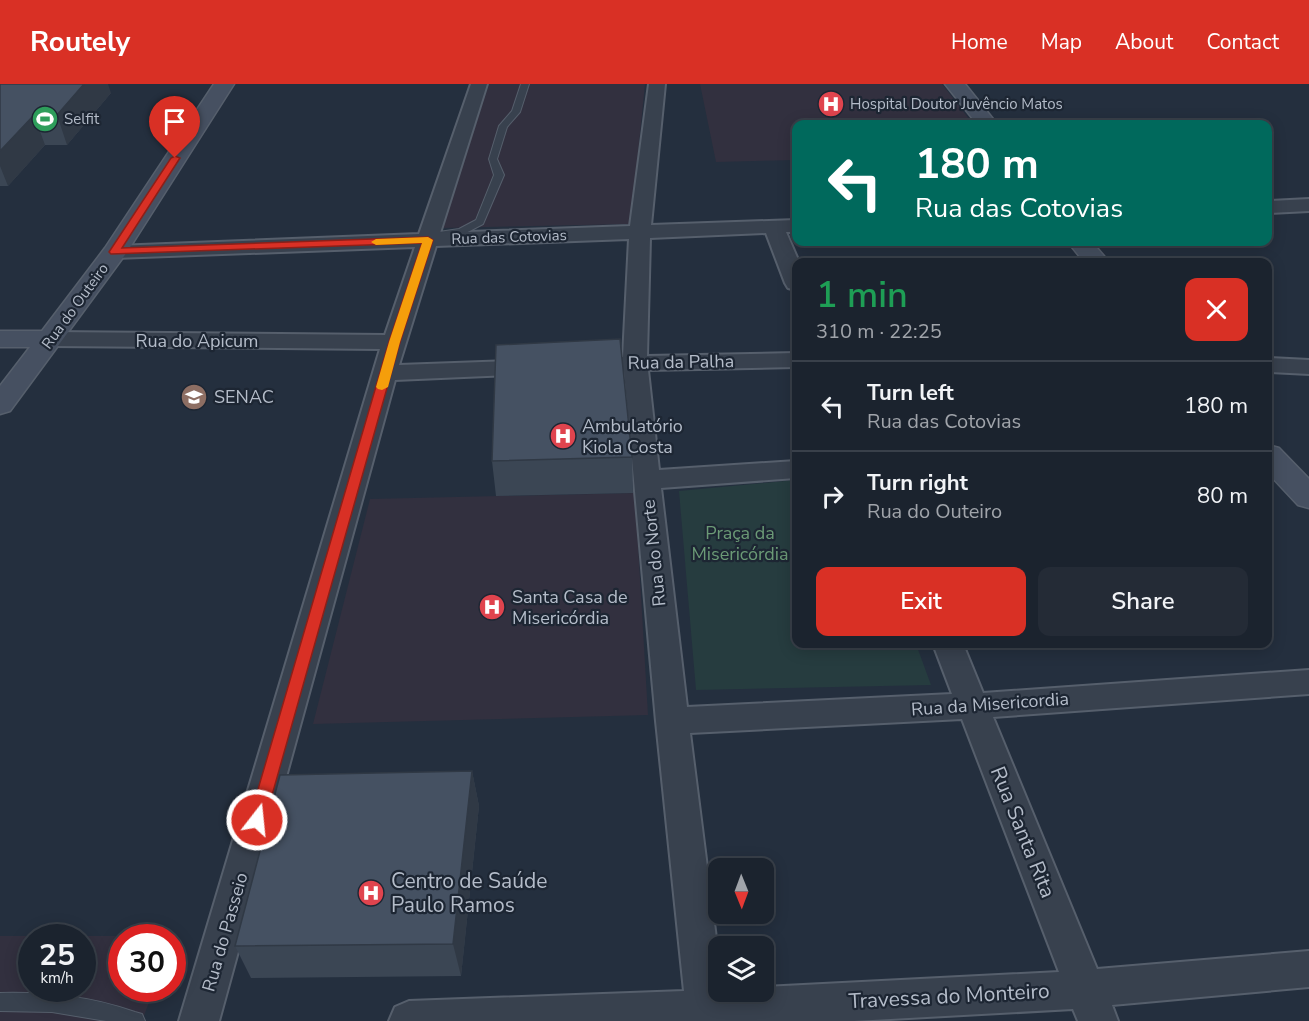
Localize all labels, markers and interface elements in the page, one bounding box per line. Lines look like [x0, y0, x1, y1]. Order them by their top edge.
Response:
text: Routely [30, 23, 130, 61]
text: Home [951, 28, 1008, 56]
text: Map [1041, 28, 1082, 56]
text: About [1115, 28, 1173, 56]
text: Contact [1206, 28, 1279, 56]
hospital icon: Hospital Doutor Juvêncio Matos [816, 89, 846, 119]
place label: Hospital Doutor Juvêncio Matos [850, 94, 1063, 114]
pin [149, 96, 200, 158]
sports icon: Selfit [30, 104, 60, 134]
icon: arrive [158, 105, 191, 138]
place label: Selfit [64, 109, 100, 129]
text: 180 m [915, 136, 1039, 193]
icon: left [816, 144, 894, 222]
text: Rua das Cotovias [915, 190, 1123, 227]
street label: Rua das Cotovias [451, 225, 567, 249]
street label: Rua do Outeiro [37, 259, 113, 353]
text: 1 min [816, 271, 908, 320]
button: close [1185, 278, 1248, 341]
text: 310 m · 22:25 [816, 318, 942, 345]
street label: Rua do Apicum [135, 329, 259, 353]
street label: Rua da Palha [628, 349, 734, 375]
text: Turn left [867, 378, 954, 408]
school or university icon: SENAC [179, 382, 209, 412]
place label: SENAC [214, 385, 274, 409]
icon: left [816, 390, 849, 423]
text: 180 m [1184, 391, 1248, 421]
text: Rua das Cotovias [867, 408, 1021, 435]
place label: Ambulatório Kiola Costa [582, 414, 683, 459]
hospital icon: Ambulatório Kiola Costa [548, 421, 578, 451]
text: Turn right [867, 468, 968, 498]
icon: right [816, 480, 849, 513]
text: 80 m [1197, 481, 1248, 511]
street label: Rua do Norte [636, 498, 672, 608]
text: Rua do Outeiro [867, 498, 1002, 525]
park label: Praça da Misericórdia [691, 521, 789, 566]
button: Exit [816, 567, 1026, 636]
button: Share [1038, 567, 1248, 636]
place label: Santa Casa de Misericórdia [512, 585, 628, 630]
hospital icon: Santa Casa de Misericórdia [477, 592, 507, 622]
street label: Rua da Misericordia [910, 687, 1070, 721]
street label: Rua Santa Rita [984, 762, 1062, 902]
position arrow [225, 788, 289, 852]
north arrow [708, 858, 774, 924]
map controls [708, 858, 774, 1002]
place label: Centro de Saúde Paulo Ramos [391, 867, 547, 919]
street label: Rua do Passeio [197, 870, 253, 994]
hospital icon: Centro de Saúde Paulo Ramos [356, 878, 386, 908]
speed limit sign: 30 [108, 924, 186, 1002]
text: 25 [39, 935, 75, 976]
button: layers [708, 936, 774, 1002]
text: km/h [40, 968, 74, 988]
street label: Travessa do Monteiro [848, 977, 1050, 1015]

